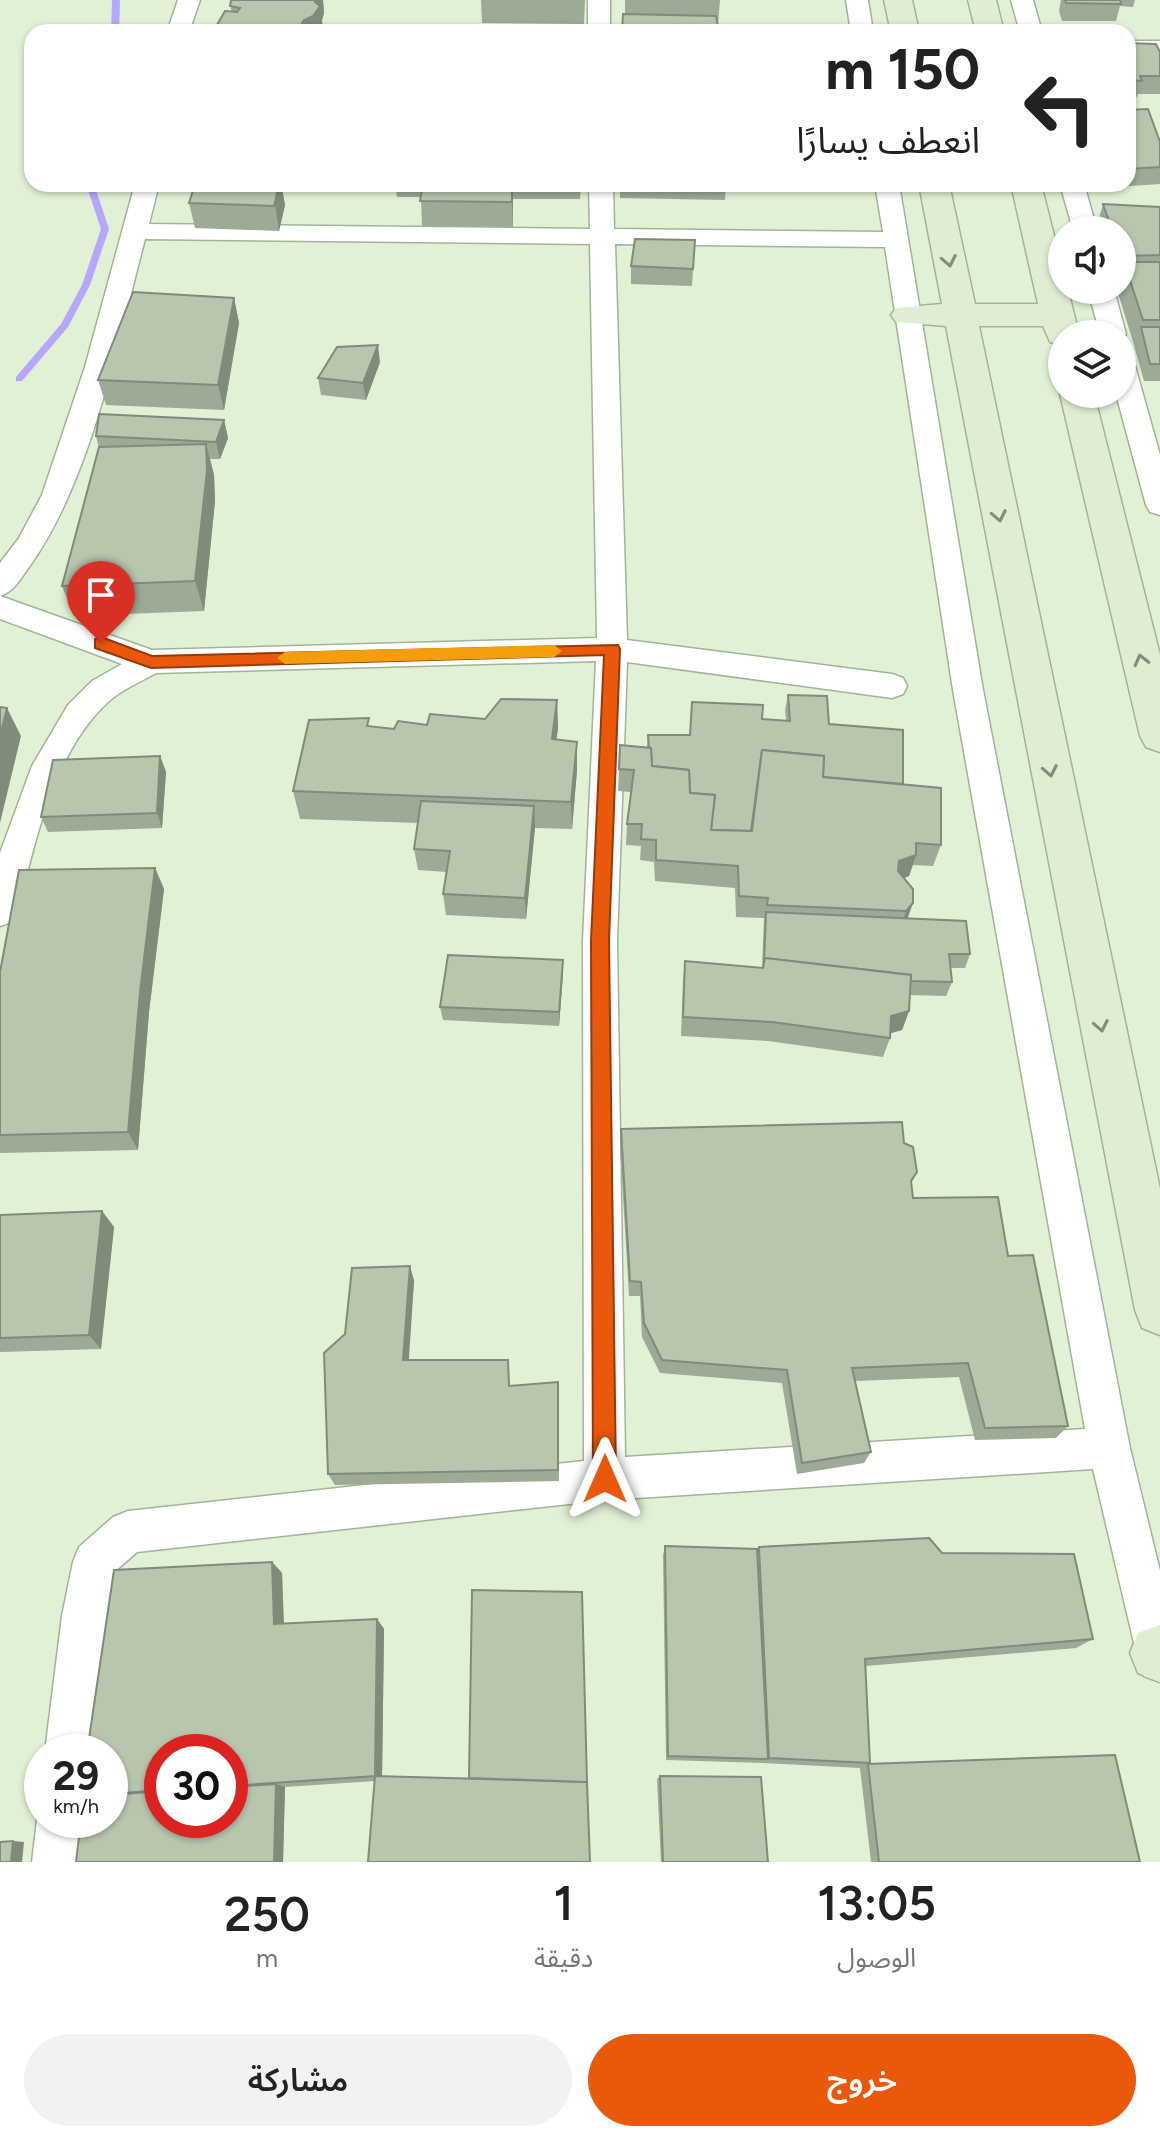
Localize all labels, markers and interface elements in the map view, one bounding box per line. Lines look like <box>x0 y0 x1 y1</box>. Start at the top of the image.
text: 150 m <box>825 36 980 103</box>
icon: left <box>1008 56 1112 160</box>
text: انعطف يسارًا <box>796 119 980 162</box>
map controls <box>1048 216 1136 408</box>
button: sound <box>1048 216 1136 304</box>
one-way arrow <box>939 254 956 267</box>
button: layers <box>1048 320 1136 408</box>
one-way arrow <box>990 509 1007 522</box>
pin <box>67 561 135 643</box>
icon: arrive <box>79 573 123 617</box>
one-way arrow <box>1134 653 1151 667</box>
one-way arrow <box>1041 763 1058 777</box>
one-way arrow <box>1092 1018 1109 1032</box>
position arrow <box>563 1437 647 1521</box>
speed limit sign: 30 <box>144 1734 248 1838</box>
text: 29 <box>53 1752 99 1800</box>
text: km/h <box>53 1794 99 1818</box>
text: 1 <box>554 1874 574 1932</box>
text: 13:05 <box>817 1874 936 1932</box>
text: 250 <box>224 1885 310 1943</box>
text: m <box>256 1942 278 1974</box>
text: دقيقة <box>534 1942 593 1974</box>
text: الوصول <box>837 1942 916 1974</box>
button: مشاركة <box>24 2034 572 2126</box>
button: خروج <box>588 2034 1136 2126</box>

